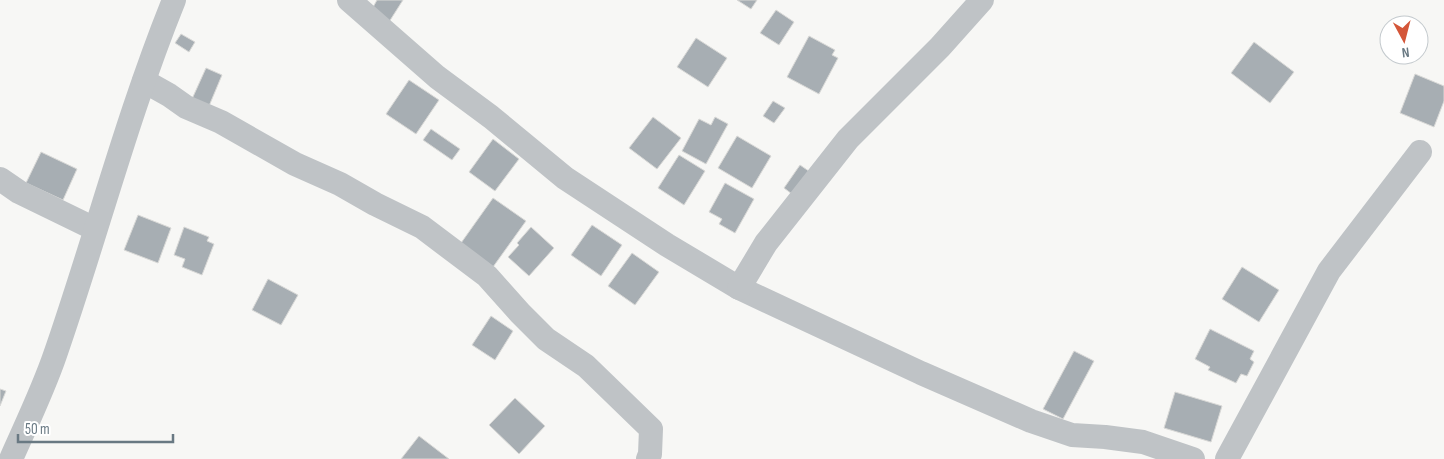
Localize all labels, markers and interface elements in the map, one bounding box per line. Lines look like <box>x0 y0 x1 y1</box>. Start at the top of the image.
north arrow <box>1379 15 1429 65</box>
text: N <box>1401 44 1410 61</box>
scale bar <box>18 412 172 444</box>
text: 50 m <box>25 420 50 439</box>

